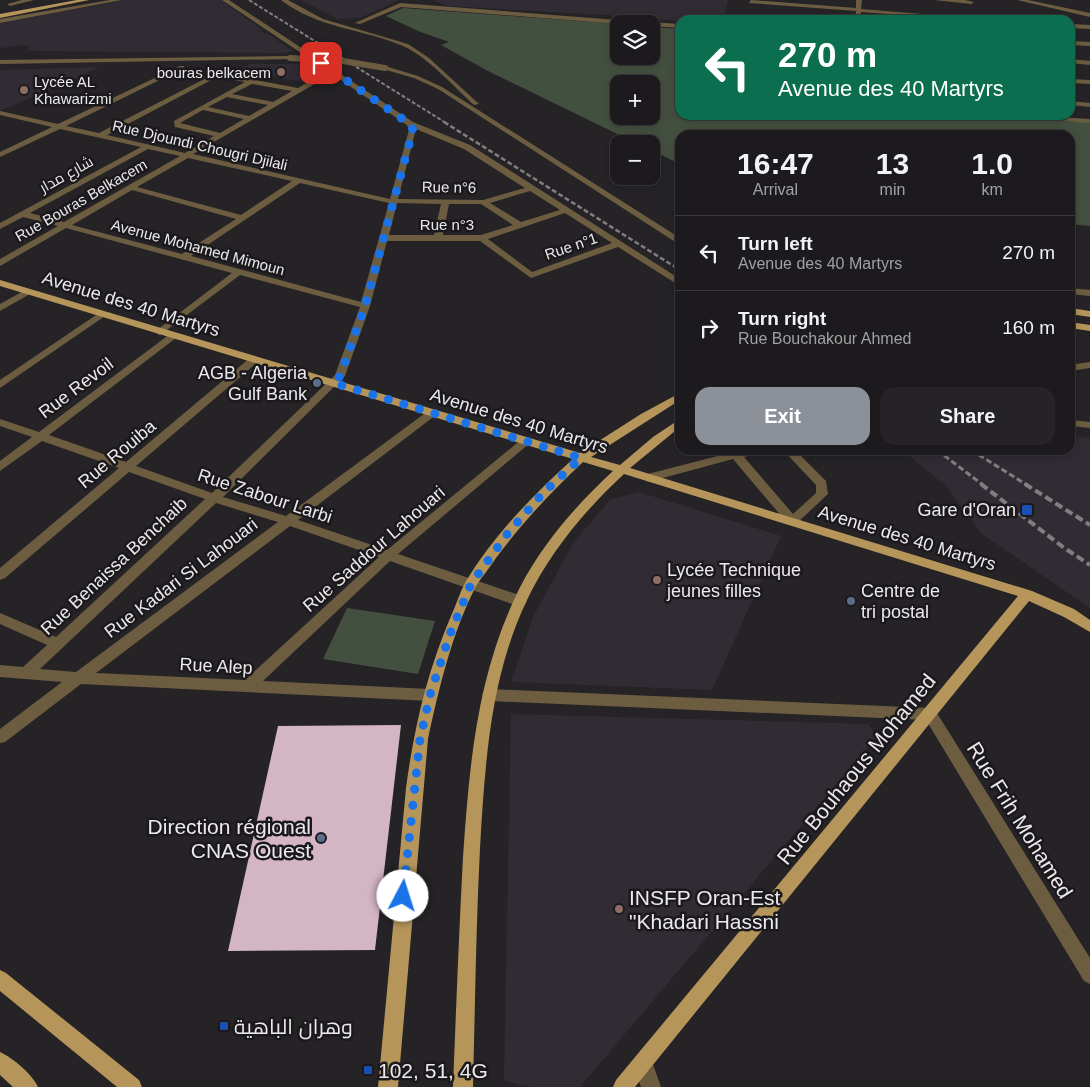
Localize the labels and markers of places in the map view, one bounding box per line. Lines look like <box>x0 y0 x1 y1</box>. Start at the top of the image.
pin <box>300 42 342 84</box>
place label: bouras belkacem <box>157 64 271 81</box>
marker: bouras belkacem <box>275 66 287 78</box>
place label: Lycée AL Khawarizmi <box>34 73 112 107</box>
marker: Lycée AL Khawarizmi <box>18 84 30 96</box>
place label: AGB - Algeria Gulf Bank <box>198 363 308 404</box>
marker: AGB - Algeria Gulf Bank <box>311 377 323 389</box>
place label: Gare d'Oran <box>918 500 1016 520</box>
marker: Gare d'Oran <box>1020 503 1034 517</box>
place label: Lycée Technique jeunes filles <box>666 560 801 601</box>
marker: Lycée Technique jeunes filles <box>651 574 663 586</box>
place label: Centre de tri postal <box>861 581 940 622</box>
marker: Centre de tri postal <box>845 595 857 607</box>
place label: Direction régional CNAS Ouest <box>148 815 311 862</box>
marker: Direction régional CNAS Ouest <box>315 832 327 844</box>
place label: INSFP Oran-Est "Khadari Hassni <box>629 886 780 933</box>
marker: INSFP Oran-Est "Khadari Hassni <box>613 903 625 915</box>
place label: وهران الباهية <box>234 1015 353 1040</box>
marker: وهران الباهية <box>218 1020 230 1032</box>
place label: 102, 51, 4G <box>378 1059 488 1082</box>
marker: 102, 51, 4G <box>362 1064 374 1076</box>

